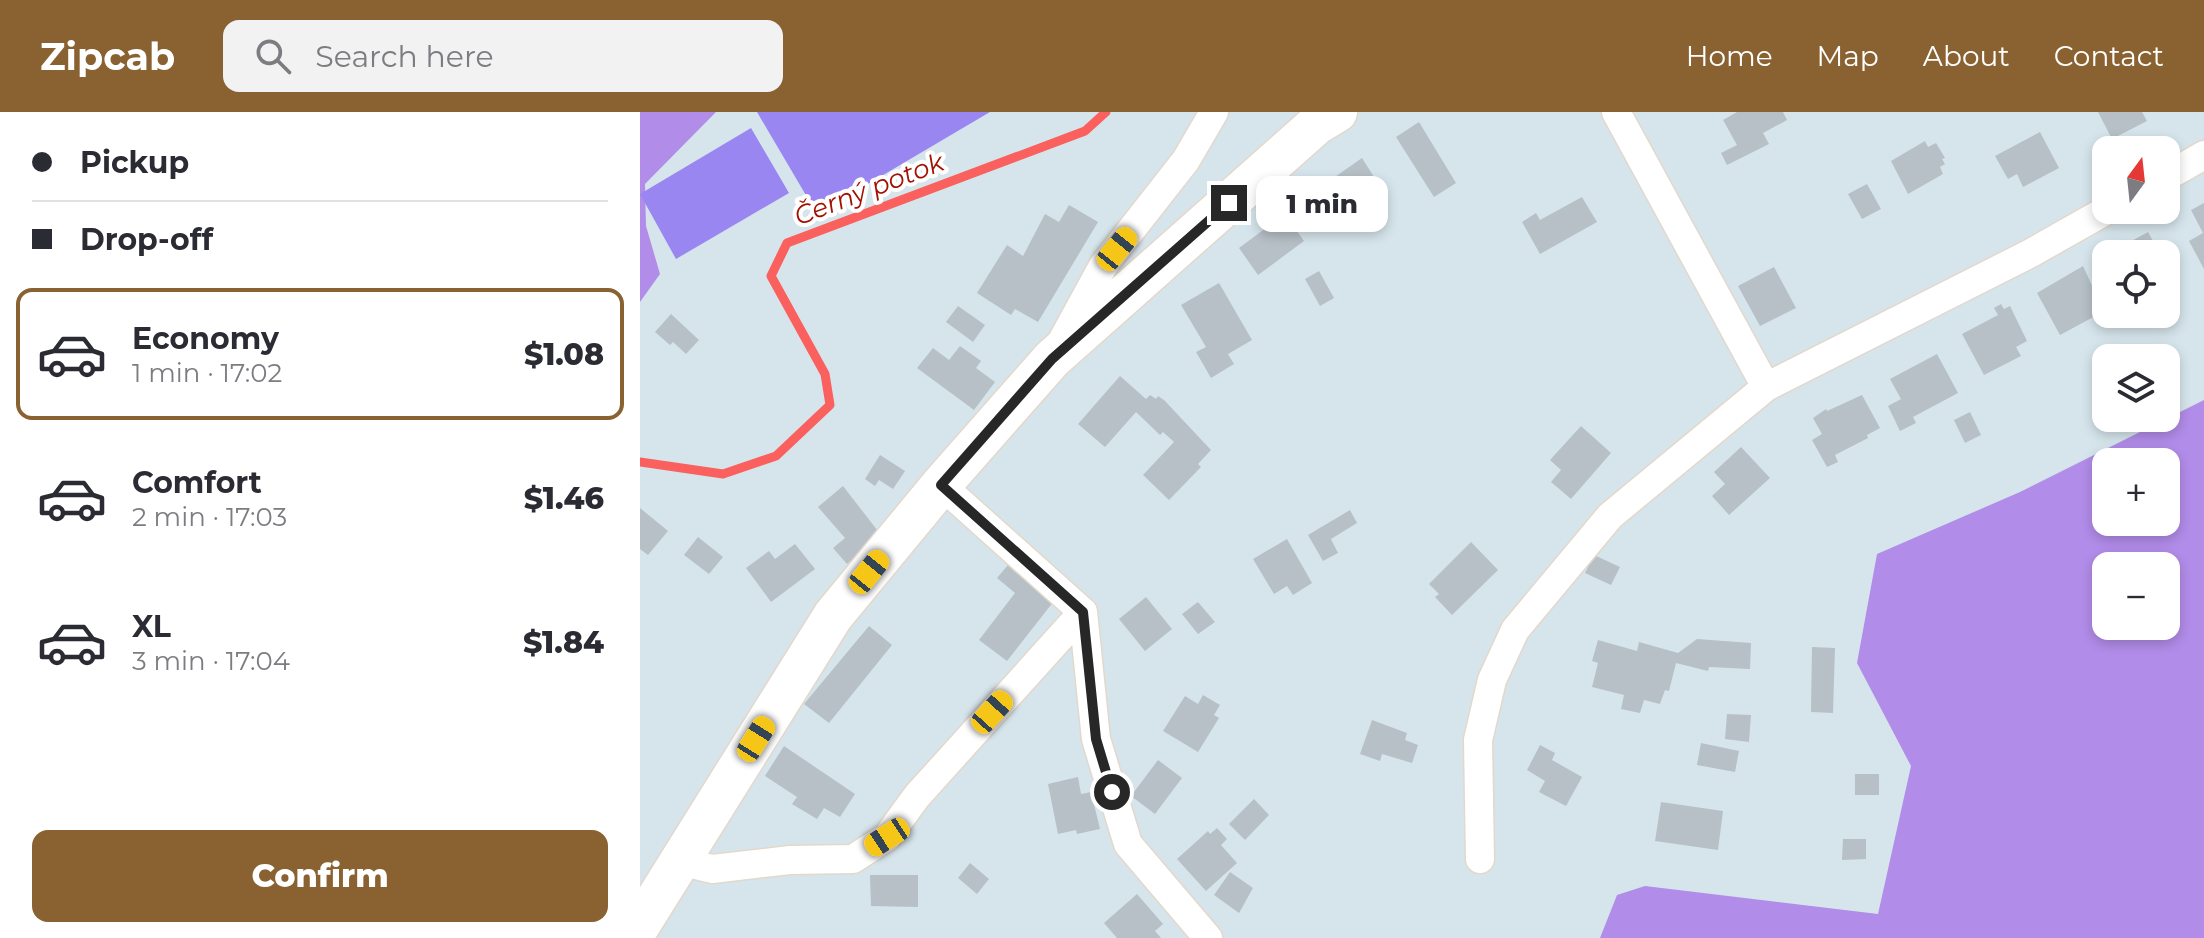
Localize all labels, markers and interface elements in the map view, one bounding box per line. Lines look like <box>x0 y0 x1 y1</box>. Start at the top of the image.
search box <box>223 20 783 92</box>
text: Zipcab <box>40 33 175 80</box>
icon: search <box>251 34 295 78</box>
text: Search here <box>315 38 494 75</box>
text: Home <box>1686 39 1773 73</box>
text: Map <box>1817 39 1879 73</box>
text: About <box>1923 39 2010 73</box>
text: Contact <box>2054 39 2164 73</box>
north arrow <box>2092 136 2180 224</box>
map controls <box>2092 136 2180 640</box>
text: Pickup <box>80 144 189 181</box>
water label: Černý potok <box>790 145 950 232</box>
callout: 1 min <box>1257 175 1389 231</box>
route end <box>1211 185 1247 221</box>
text: 1 min <box>1286 188 1358 220</box>
text: Drop-off <box>80 221 213 258</box>
car <box>1093 223 1141 275</box>
button: locate <box>2092 240 2180 328</box>
icon: car <box>36 318 108 390</box>
text: Economy <box>132 320 279 357</box>
text: $1.08 <box>524 336 604 373</box>
button: layers <box>2092 344 2180 432</box>
text: 1 min · 17:02 <box>132 357 282 389</box>
button: + <box>2092 448 2180 536</box>
icon: car <box>36 462 108 534</box>
text: Comfort <box>132 464 262 501</box>
text: $1.46 <box>524 480 604 517</box>
text: 2 min · 17:03 <box>132 501 287 533</box>
car <box>845 546 893 598</box>
button: − <box>2092 552 2180 640</box>
icon: car <box>36 606 108 678</box>
text: XL <box>132 608 171 645</box>
text: $1.84 <box>523 624 604 661</box>
text: 3 min · 17:04 <box>132 645 290 677</box>
car <box>967 686 1017 738</box>
car <box>733 712 779 766</box>
route start <box>1094 774 1130 810</box>
car <box>860 814 914 860</box>
button: Confirm <box>32 830 608 922</box>

